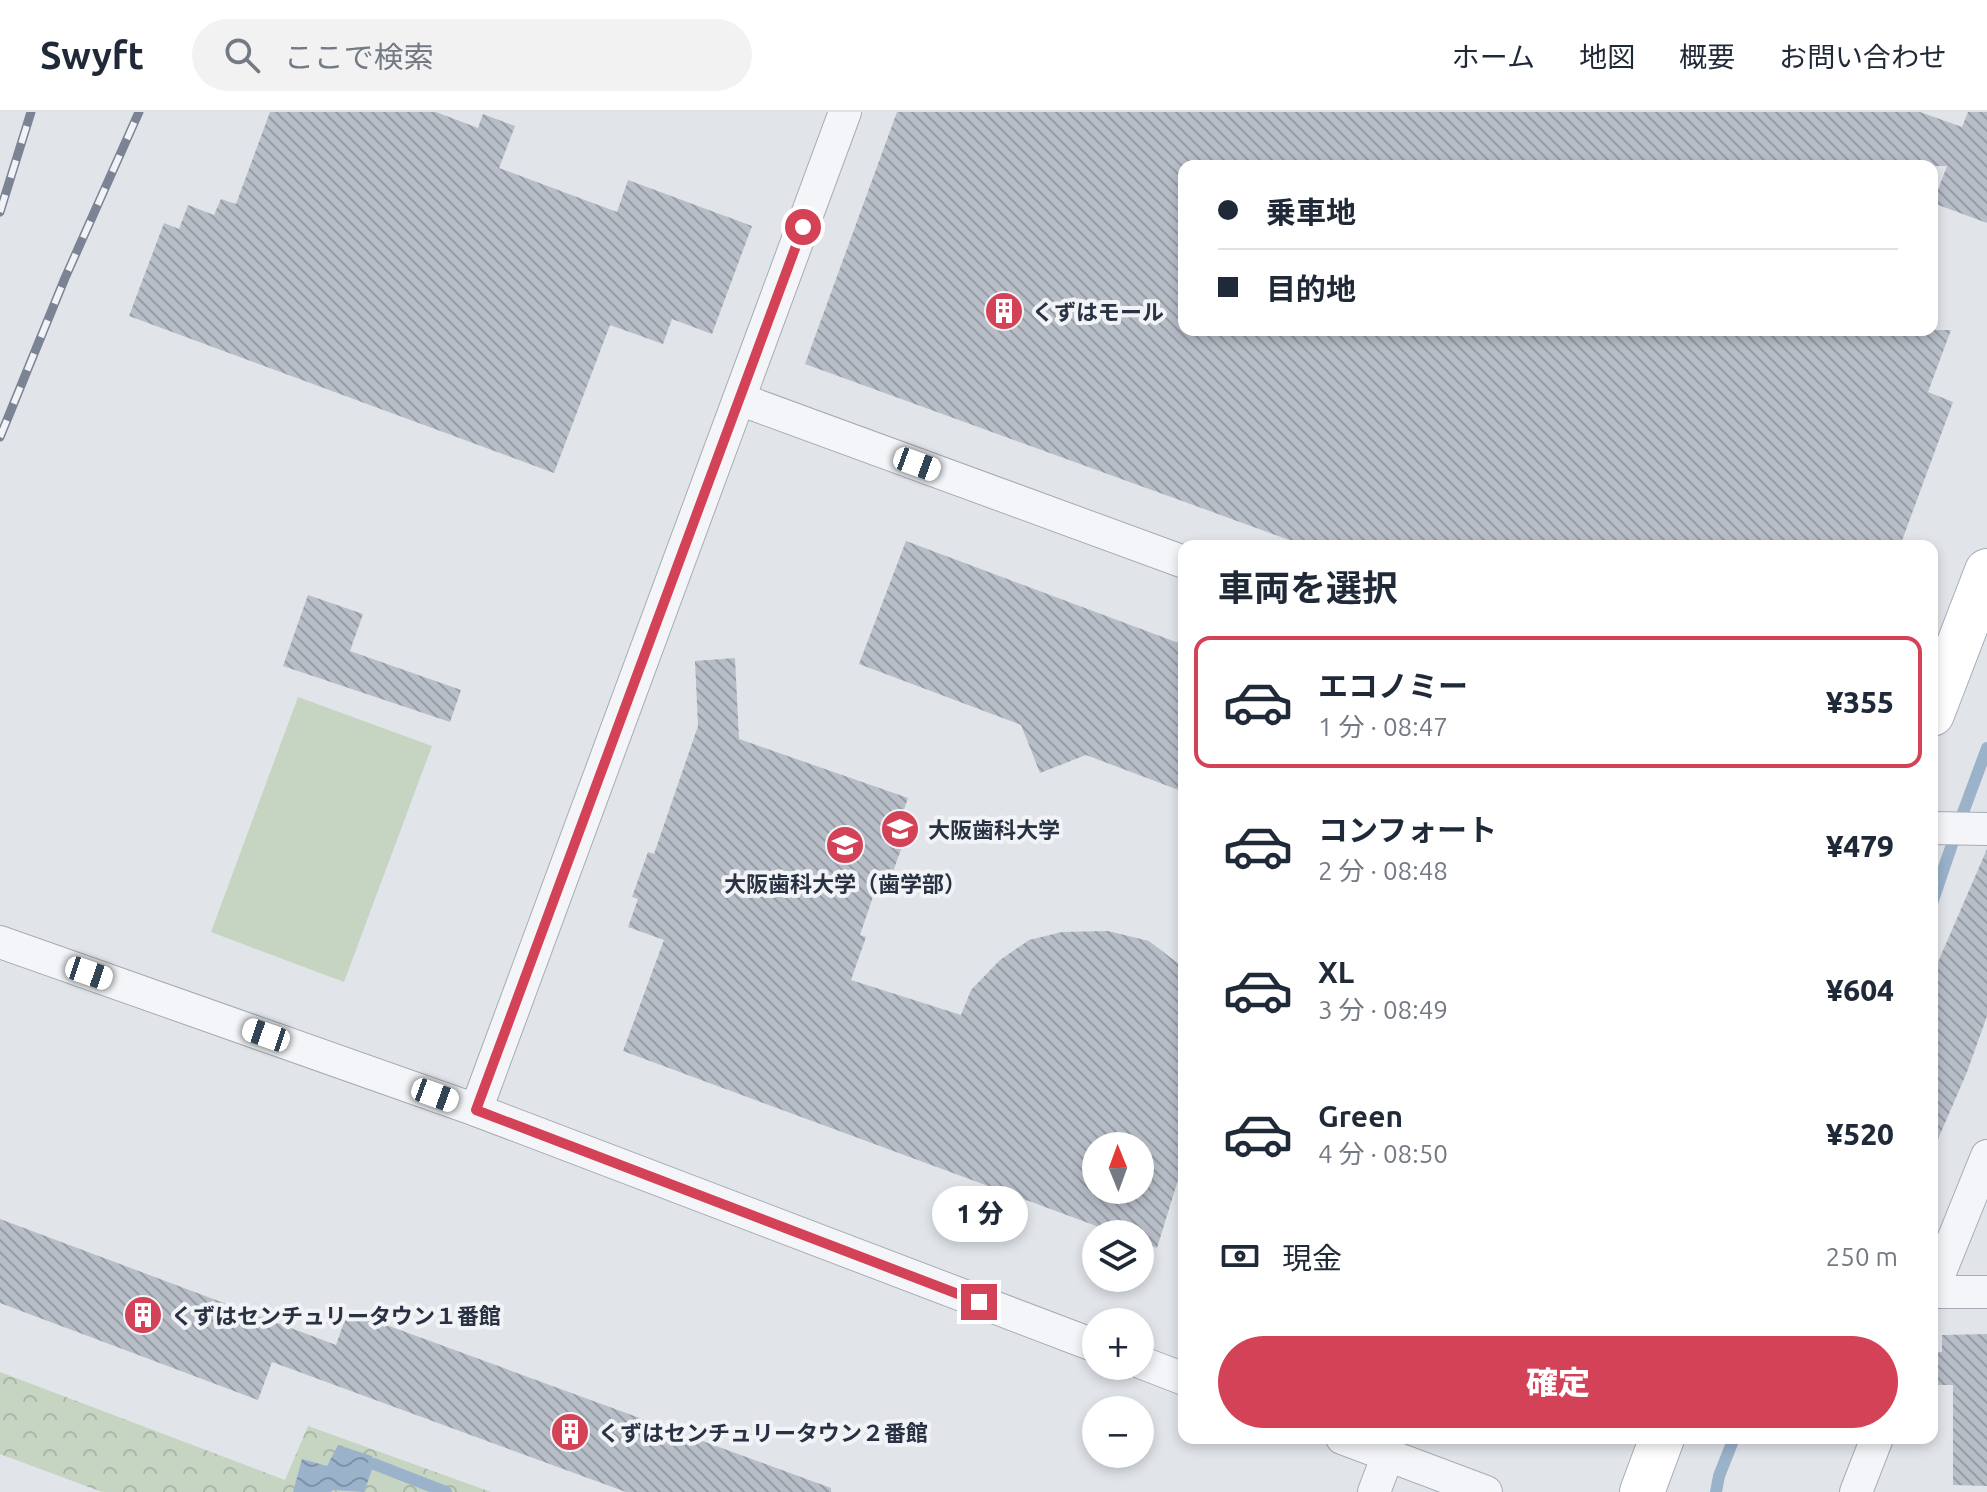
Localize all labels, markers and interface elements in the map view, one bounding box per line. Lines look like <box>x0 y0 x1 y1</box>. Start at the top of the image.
search box <box>192 19 752 91</box>
icon: search <box>220 33 264 77</box>
text: Swyft <box>40 34 144 76</box>
text: ここで検索 <box>284 40 434 74</box>
text: ホーム <box>1452 41 1535 72</box>
text: 地図 <box>1579 41 1635 72</box>
text: 概要 <box>1679 41 1735 72</box>
text: お問い合わせ <box>1779 41 1947 72</box>
text: 乗車地 <box>1266 195 1356 229</box>
route start <box>785 209 821 245</box>
text: 目的地 <box>1266 272 1356 306</box>
building icon: くずはモール <box>983 290 1025 332</box>
place label: くずはモール <box>1032 299 1164 324</box>
car <box>890 445 944 483</box>
text: 車両を選択 <box>1218 567 1398 608</box>
icon: car <box>1222 666 1294 738</box>
text: エコノミー <box>1318 669 1468 703</box>
text: ¥355 <box>1826 685 1894 719</box>
text: 1 分 · 08:47 <box>1318 712 1448 741</box>
school or university icon: 大阪歯科大学 <box>879 808 921 850</box>
icon: car <box>1222 810 1294 882</box>
text: コンフォート <box>1318 813 1497 847</box>
place label: 大阪歯科大学 <box>928 817 1060 842</box>
school or university icon: 大阪歯科大学（歯学部） <box>824 824 866 866</box>
text: ¥479 <box>1826 829 1894 863</box>
text: 2 分 · 08:48 <box>1318 856 1448 885</box>
place label: 大阪歯科大学（歯学部） <box>724 871 966 896</box>
car <box>62 954 116 992</box>
icon: car <box>1222 954 1294 1026</box>
text: XL <box>1318 955 1354 989</box>
text: ¥604 <box>1826 973 1894 1007</box>
text: 3 分 · 08:49 <box>1318 995 1448 1024</box>
car <box>239 1016 293 1054</box>
car <box>408 1076 462 1114</box>
icon: car <box>1222 1098 1294 1170</box>
text: Green <box>1318 1099 1403 1133</box>
text: ¥520 <box>1826 1117 1894 1151</box>
north arrow <box>1082 1132 1154 1204</box>
map controls <box>1082 1132 1154 1468</box>
text: 4 分 · 08:50 <box>1318 1139 1448 1168</box>
callout: 1 分 <box>931 1186 1027 1242</box>
text: 1 分 <box>957 1199 1003 1228</box>
button: layers <box>1082 1220 1154 1292</box>
icon: cash <box>1218 1234 1262 1278</box>
text: 現金 <box>1282 1241 1342 1275</box>
text: 250 m <box>1826 1242 1898 1271</box>
route end <box>961 1284 997 1320</box>
building icon: くずはセンチュリータウン１番館 <box>122 1294 164 1336</box>
place label: くずはセンチュリータウン１番館 <box>171 1303 501 1328</box>
button: + <box>1082 1308 1154 1380</box>
button: 確定 <box>1218 1336 1898 1428</box>
button: − <box>1082 1396 1154 1468</box>
building icon: くずはセンチュリータウン２番館 <box>549 1411 591 1453</box>
place label: くずはセンチュリータウン２番館 <box>598 1420 928 1445</box>

